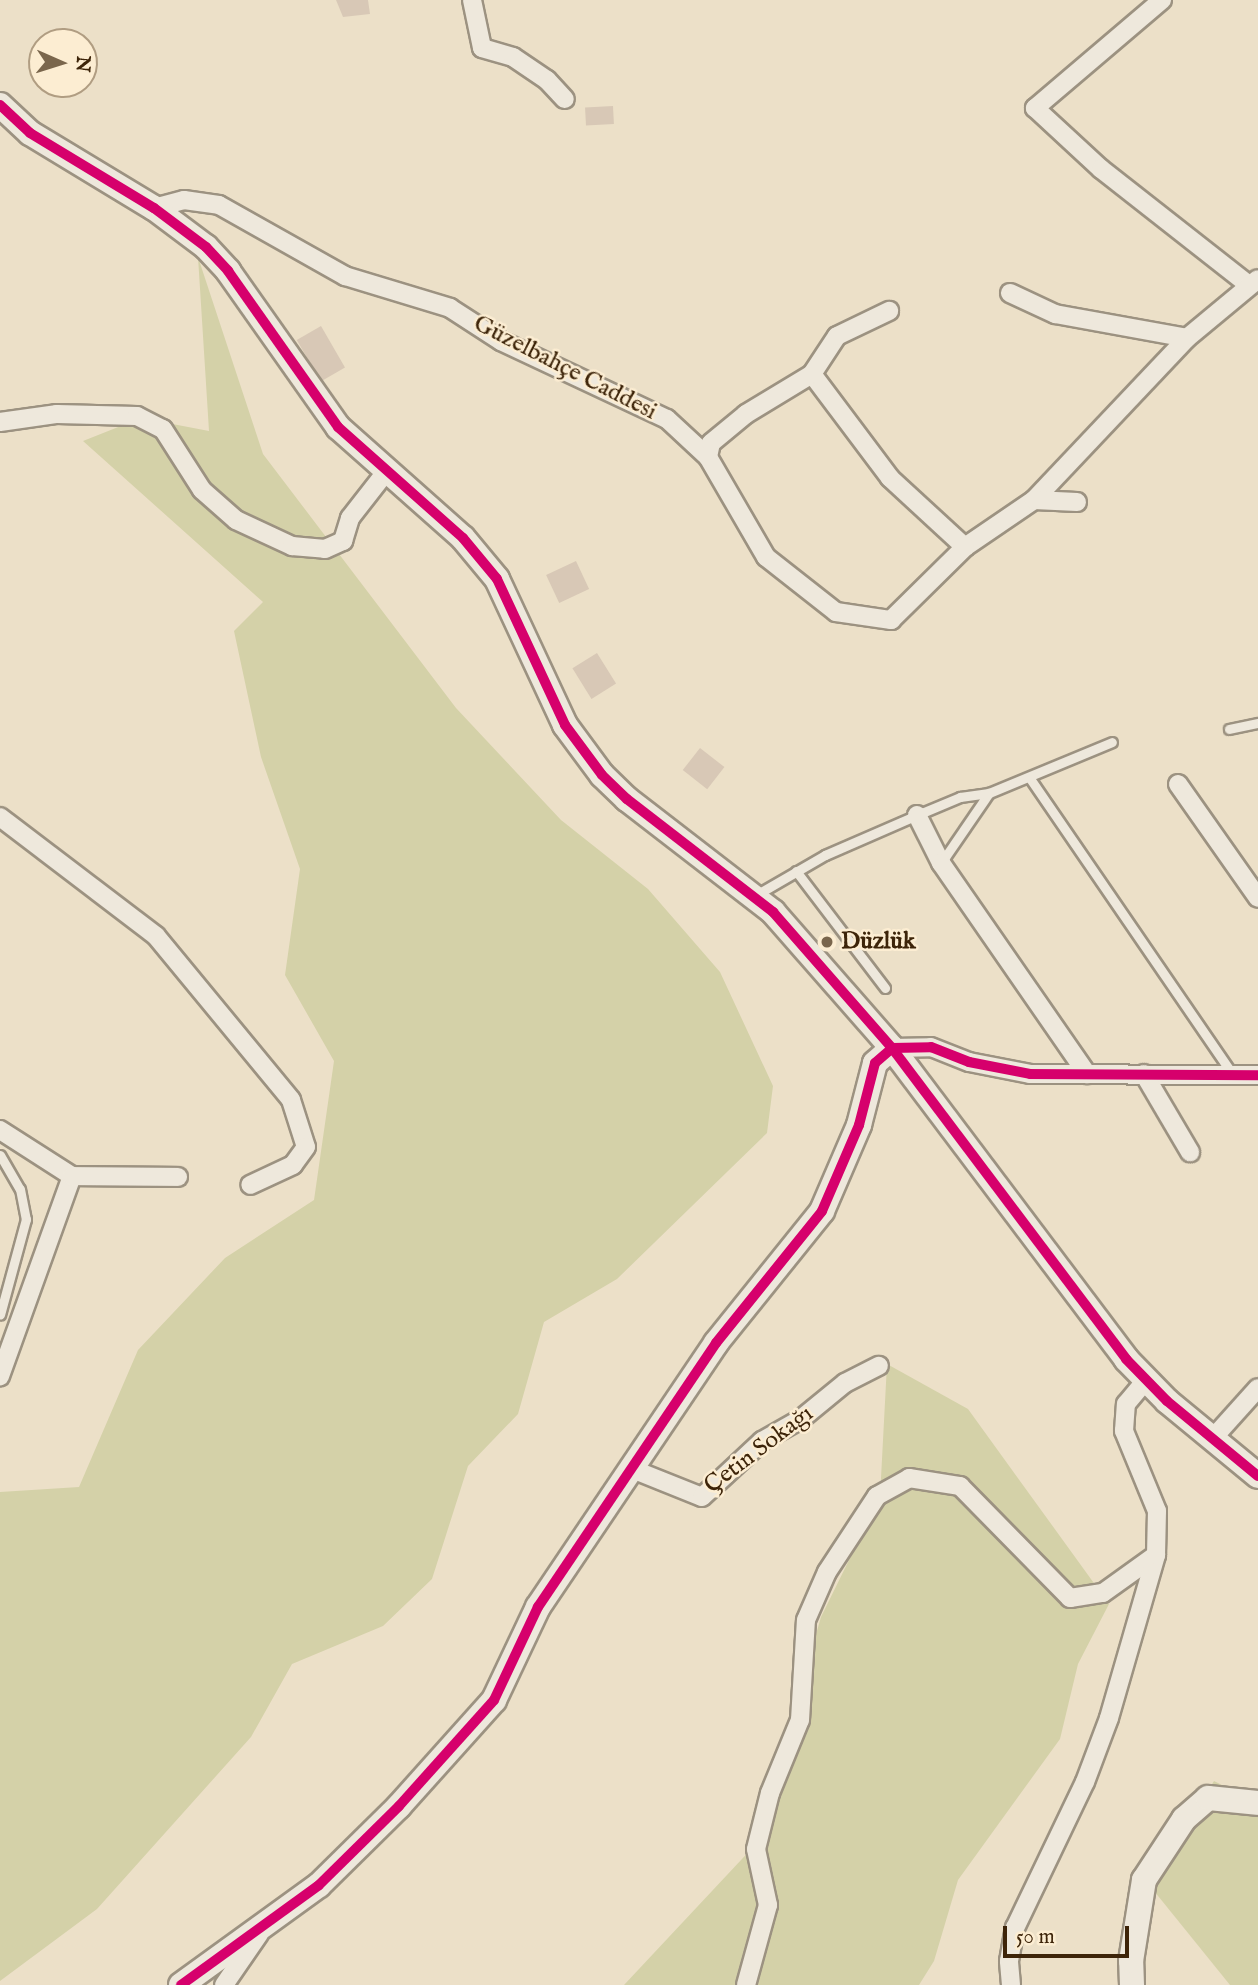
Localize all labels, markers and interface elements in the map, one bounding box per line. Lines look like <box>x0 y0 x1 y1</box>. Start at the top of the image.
north arrow <box>28 28 98 98</box>
text: N <box>70 55 94 73</box>
street label: Güzelbahçe Caddesi <box>469 309 661 427</box>
place label: Düzlük <box>841 928 916 956</box>
marker: Düzlük <box>819 934 835 950</box>
street label: Çetin Sokağı <box>699 1400 819 1500</box>
scale bar <box>1006 1912 1132 1956</box>
text: 50 m <box>1016 1924 1055 1951</box>

